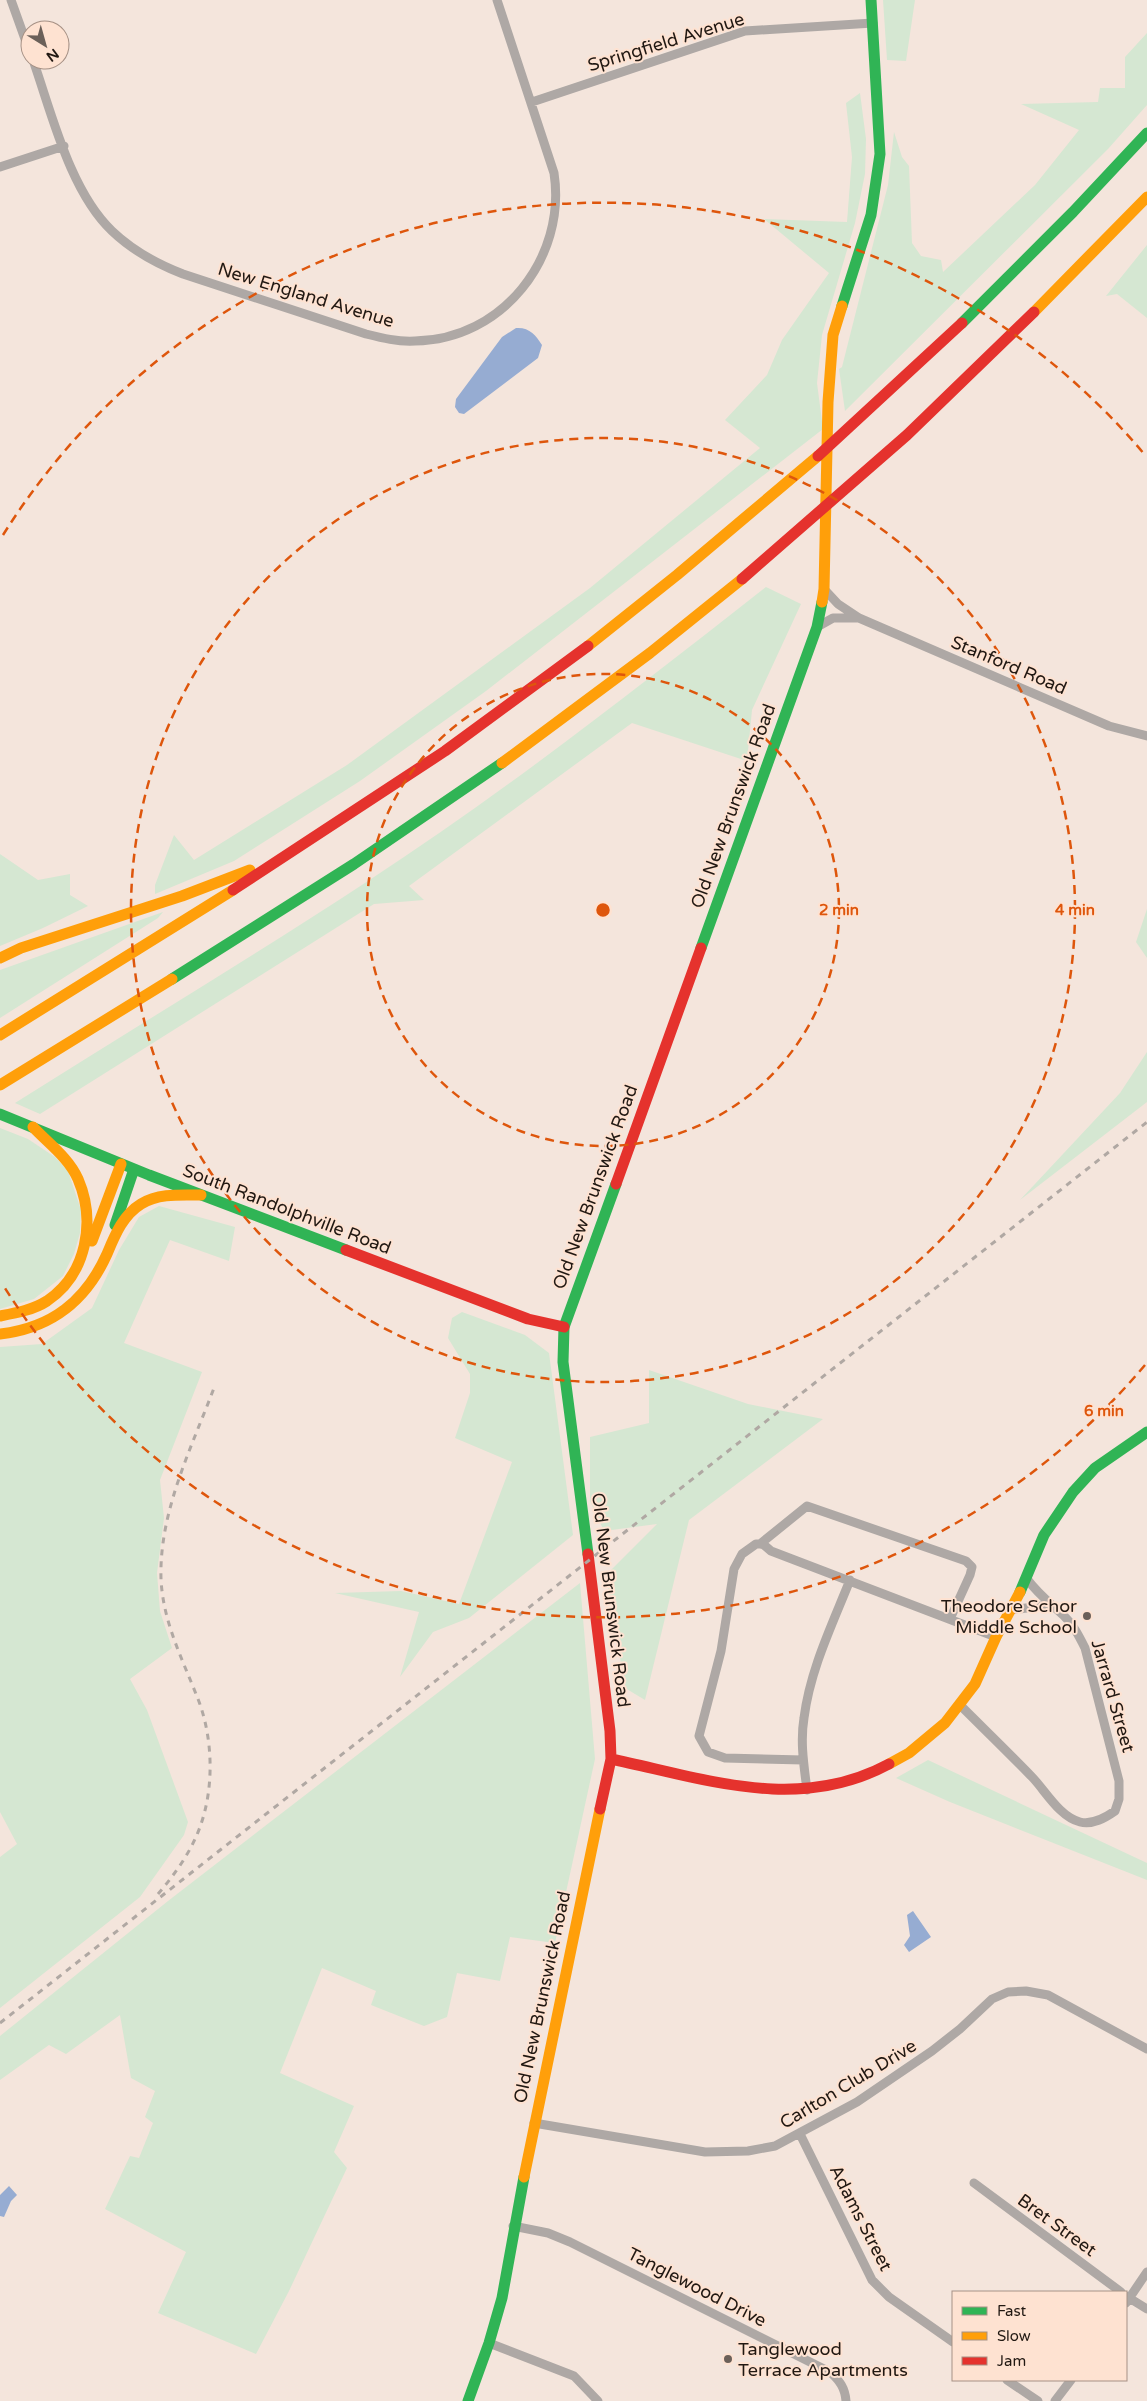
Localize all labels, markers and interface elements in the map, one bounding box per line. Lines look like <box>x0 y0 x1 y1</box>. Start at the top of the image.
street label: Springfield Avenue <box>585 8 747 76</box>
north arrow <box>20 20 70 70</box>
text: N <box>43 45 62 65</box>
street label: New England Avenue <box>215 258 397 332</box>
street label: Stanford Road <box>948 631 1070 699</box>
street label: Old New Brunswick Road <box>686 701 780 911</box>
centre of rings <box>594 901 612 919</box>
text: 2 min <box>819 901 859 919</box>
text: 4 min <box>1055 901 1095 919</box>
street label: Old New Brunswick Road <box>548 1082 642 1292</box>
street label: South Randolphville Road <box>180 1159 394 1259</box>
text: 6 min <box>1084 1402 1124 1420</box>
street label: Old New Brunswick Road <box>587 1491 635 1709</box>
place label: Theodore Schor Middle School <box>941 1595 1077 1638</box>
marker: Theodore Schor Middle School <box>1081 1610 1093 1622</box>
street label: Jarrard Street <box>1086 1637 1140 1755</box>
street label: Old New Brunswick Road <box>509 1889 575 2105</box>
street label: Carlton Club Drive <box>776 2034 920 2134</box>
street label: Adams Street <box>825 2161 897 2275</box>
street label: Bret Street <box>1013 2189 1101 2261</box>
street label: Tanglewood Drive <box>624 2242 770 2332</box>
legend <box>952 2291 1127 2381</box>
text: Fast <box>997 2302 1027 2320</box>
text: Slow <box>997 2327 1031 2345</box>
place label: Tanglewood Terrace Apartments <box>738 2338 908 2381</box>
text: Jam <box>997 2352 1026 2370</box>
marker: Tanglewood Terrace Apartments <box>722 2353 734 2365</box>

